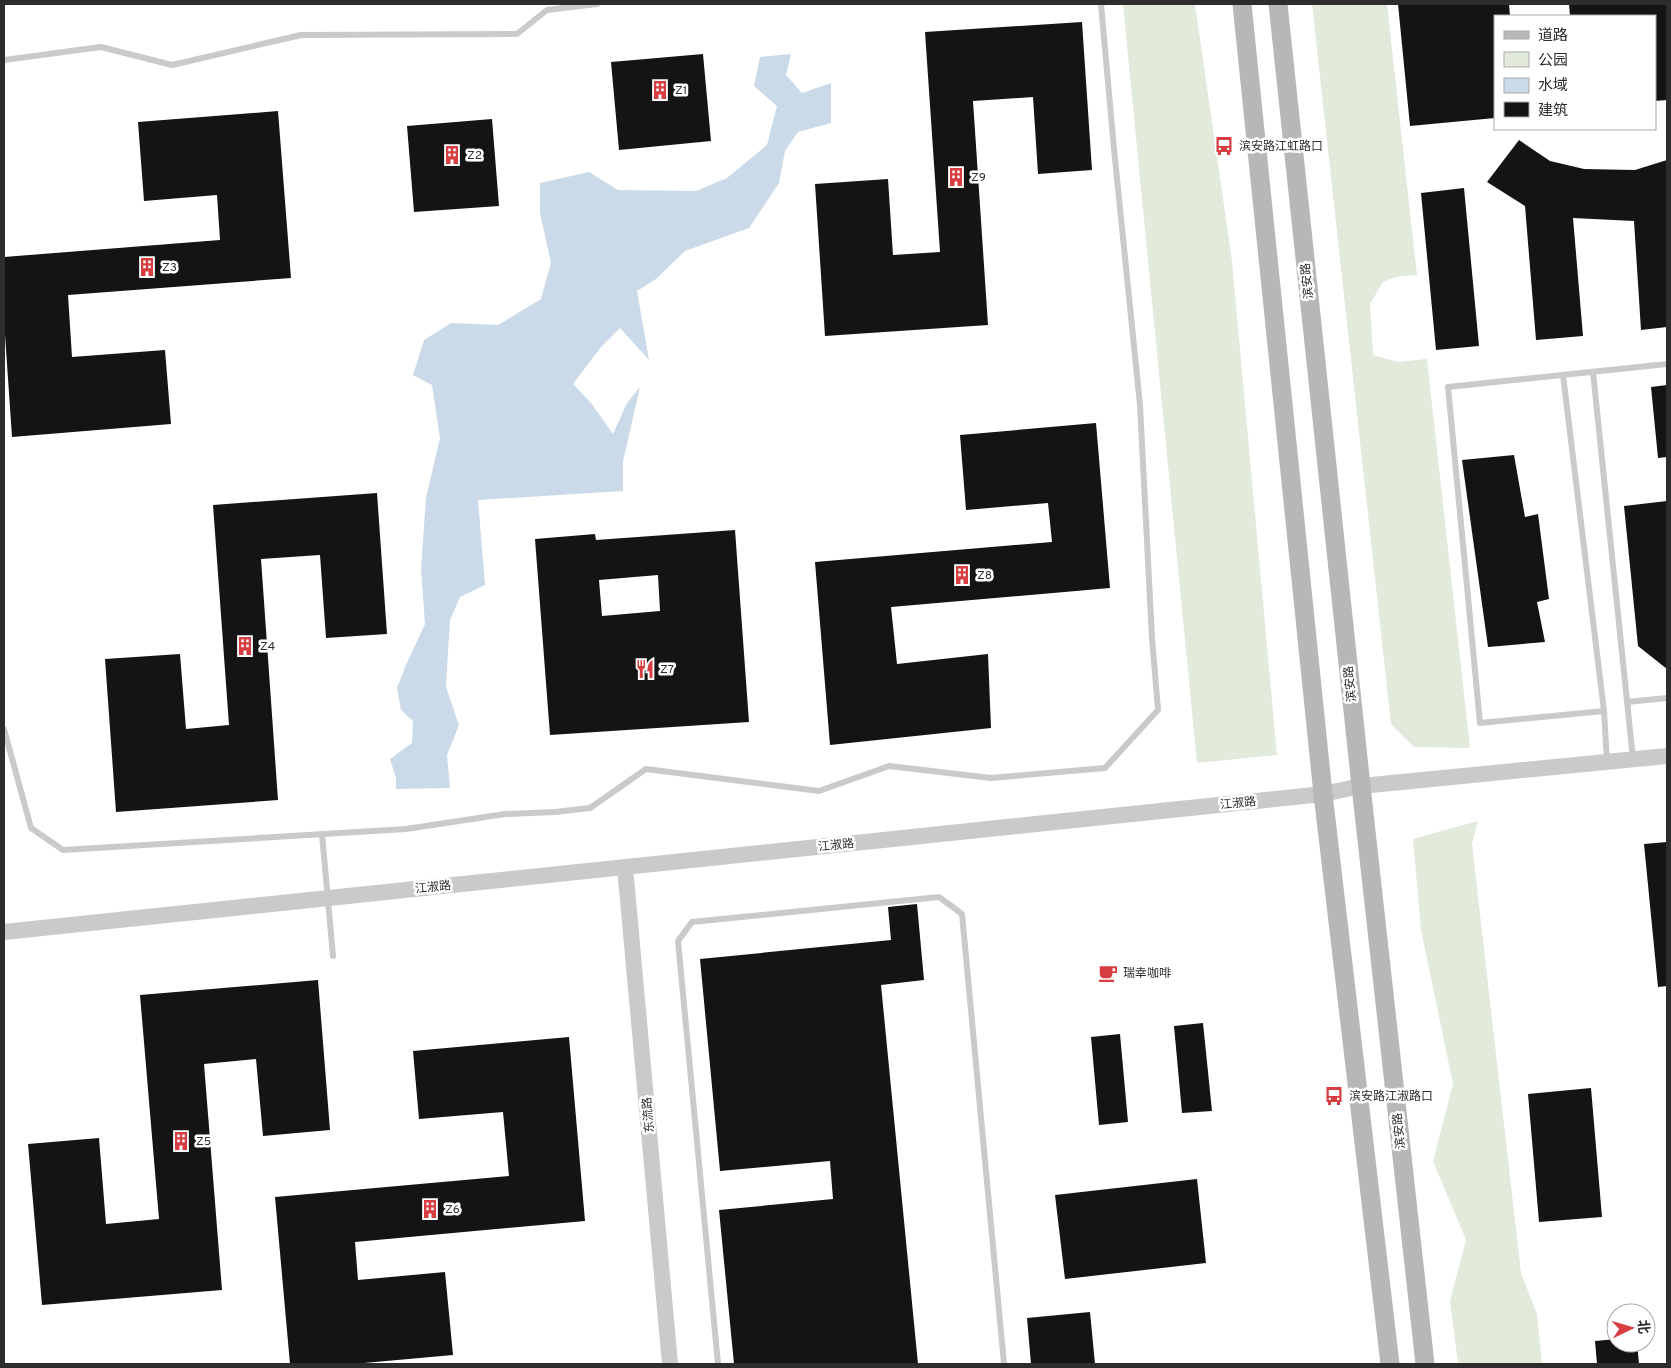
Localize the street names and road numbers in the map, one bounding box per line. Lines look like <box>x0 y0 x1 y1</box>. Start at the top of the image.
street label: 滨安路 <box>1298 262 1318 300</box>
street label: 滨安路 <box>1341 665 1361 703</box>
street label: 江淑路 <box>1219 794 1257 814</box>
street label: 江淑路 <box>817 836 855 856</box>
street label: 江淑路 <box>414 878 452 898</box>
street label: 东流路 <box>639 1096 659 1134</box>
street label: 滨安路 <box>1390 1112 1410 1150</box>

